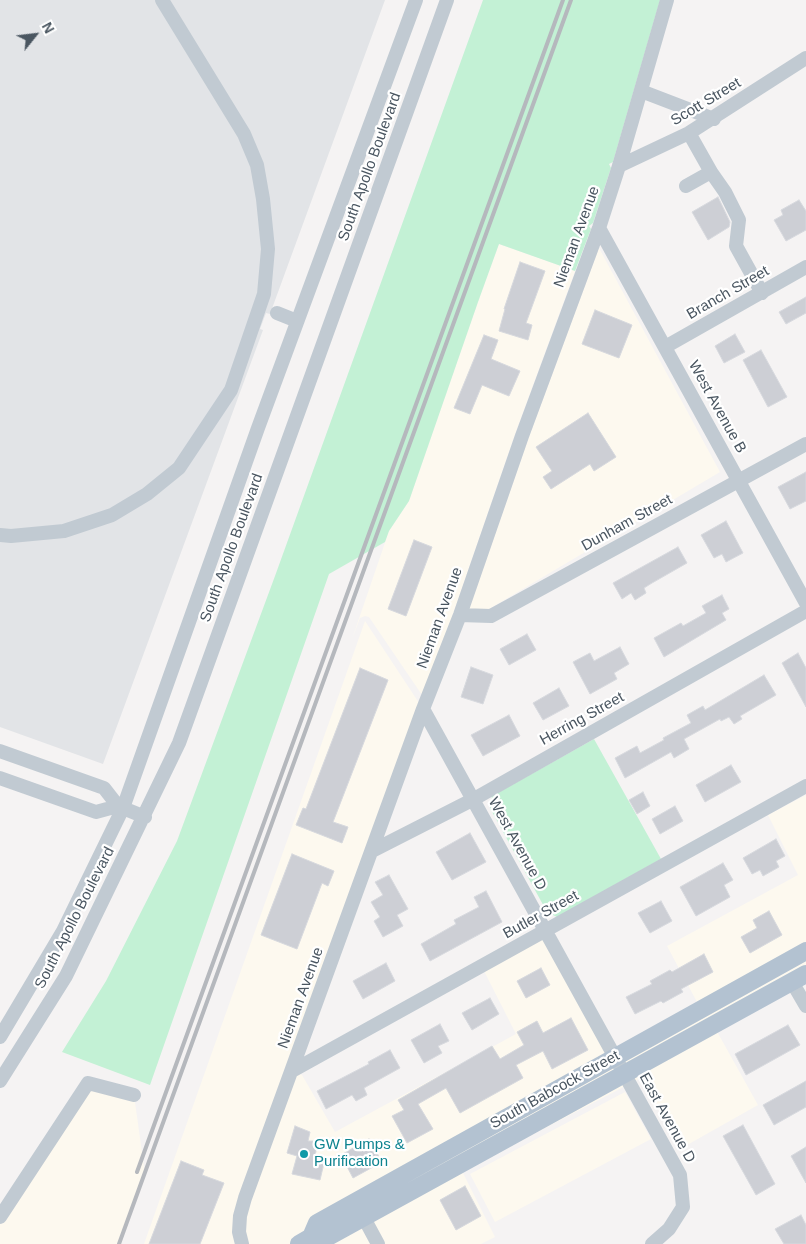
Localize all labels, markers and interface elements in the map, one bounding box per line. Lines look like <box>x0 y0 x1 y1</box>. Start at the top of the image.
north arrow <box>10 10 60 60</box>
text: N <box>39 19 58 36</box>
street label: Scott Street <box>668 74 744 130</box>
street label: South Apollo Boulevard <box>335 90 405 244</box>
street label: Nieman Avenue <box>550 184 604 290</box>
street label: Branch Street <box>684 262 772 324</box>
street label: West Avenue B <box>684 358 750 456</box>
street label: South Apollo Boulevard <box>197 471 267 625</box>
street label: Dunham Street <box>579 491 675 555</box>
street label: Nieman Avenue <box>413 565 467 671</box>
street label: Herring Street <box>537 688 627 750</box>
street label: West Avenue D <box>484 794 550 894</box>
street label: South Apollo Boulevard <box>31 844 119 992</box>
street label: Butler Street <box>500 887 582 943</box>
street label: Nieman Avenue <box>274 945 328 1051</box>
street label: South Babcock Street <box>487 1047 623 1133</box>
street label: East Avenue D <box>635 1070 699 1166</box>
place label: GW Pumps & Purification <box>314 1136 405 1171</box>
marker: GW Pumps & Purification <box>298 1148 310 1160</box>

